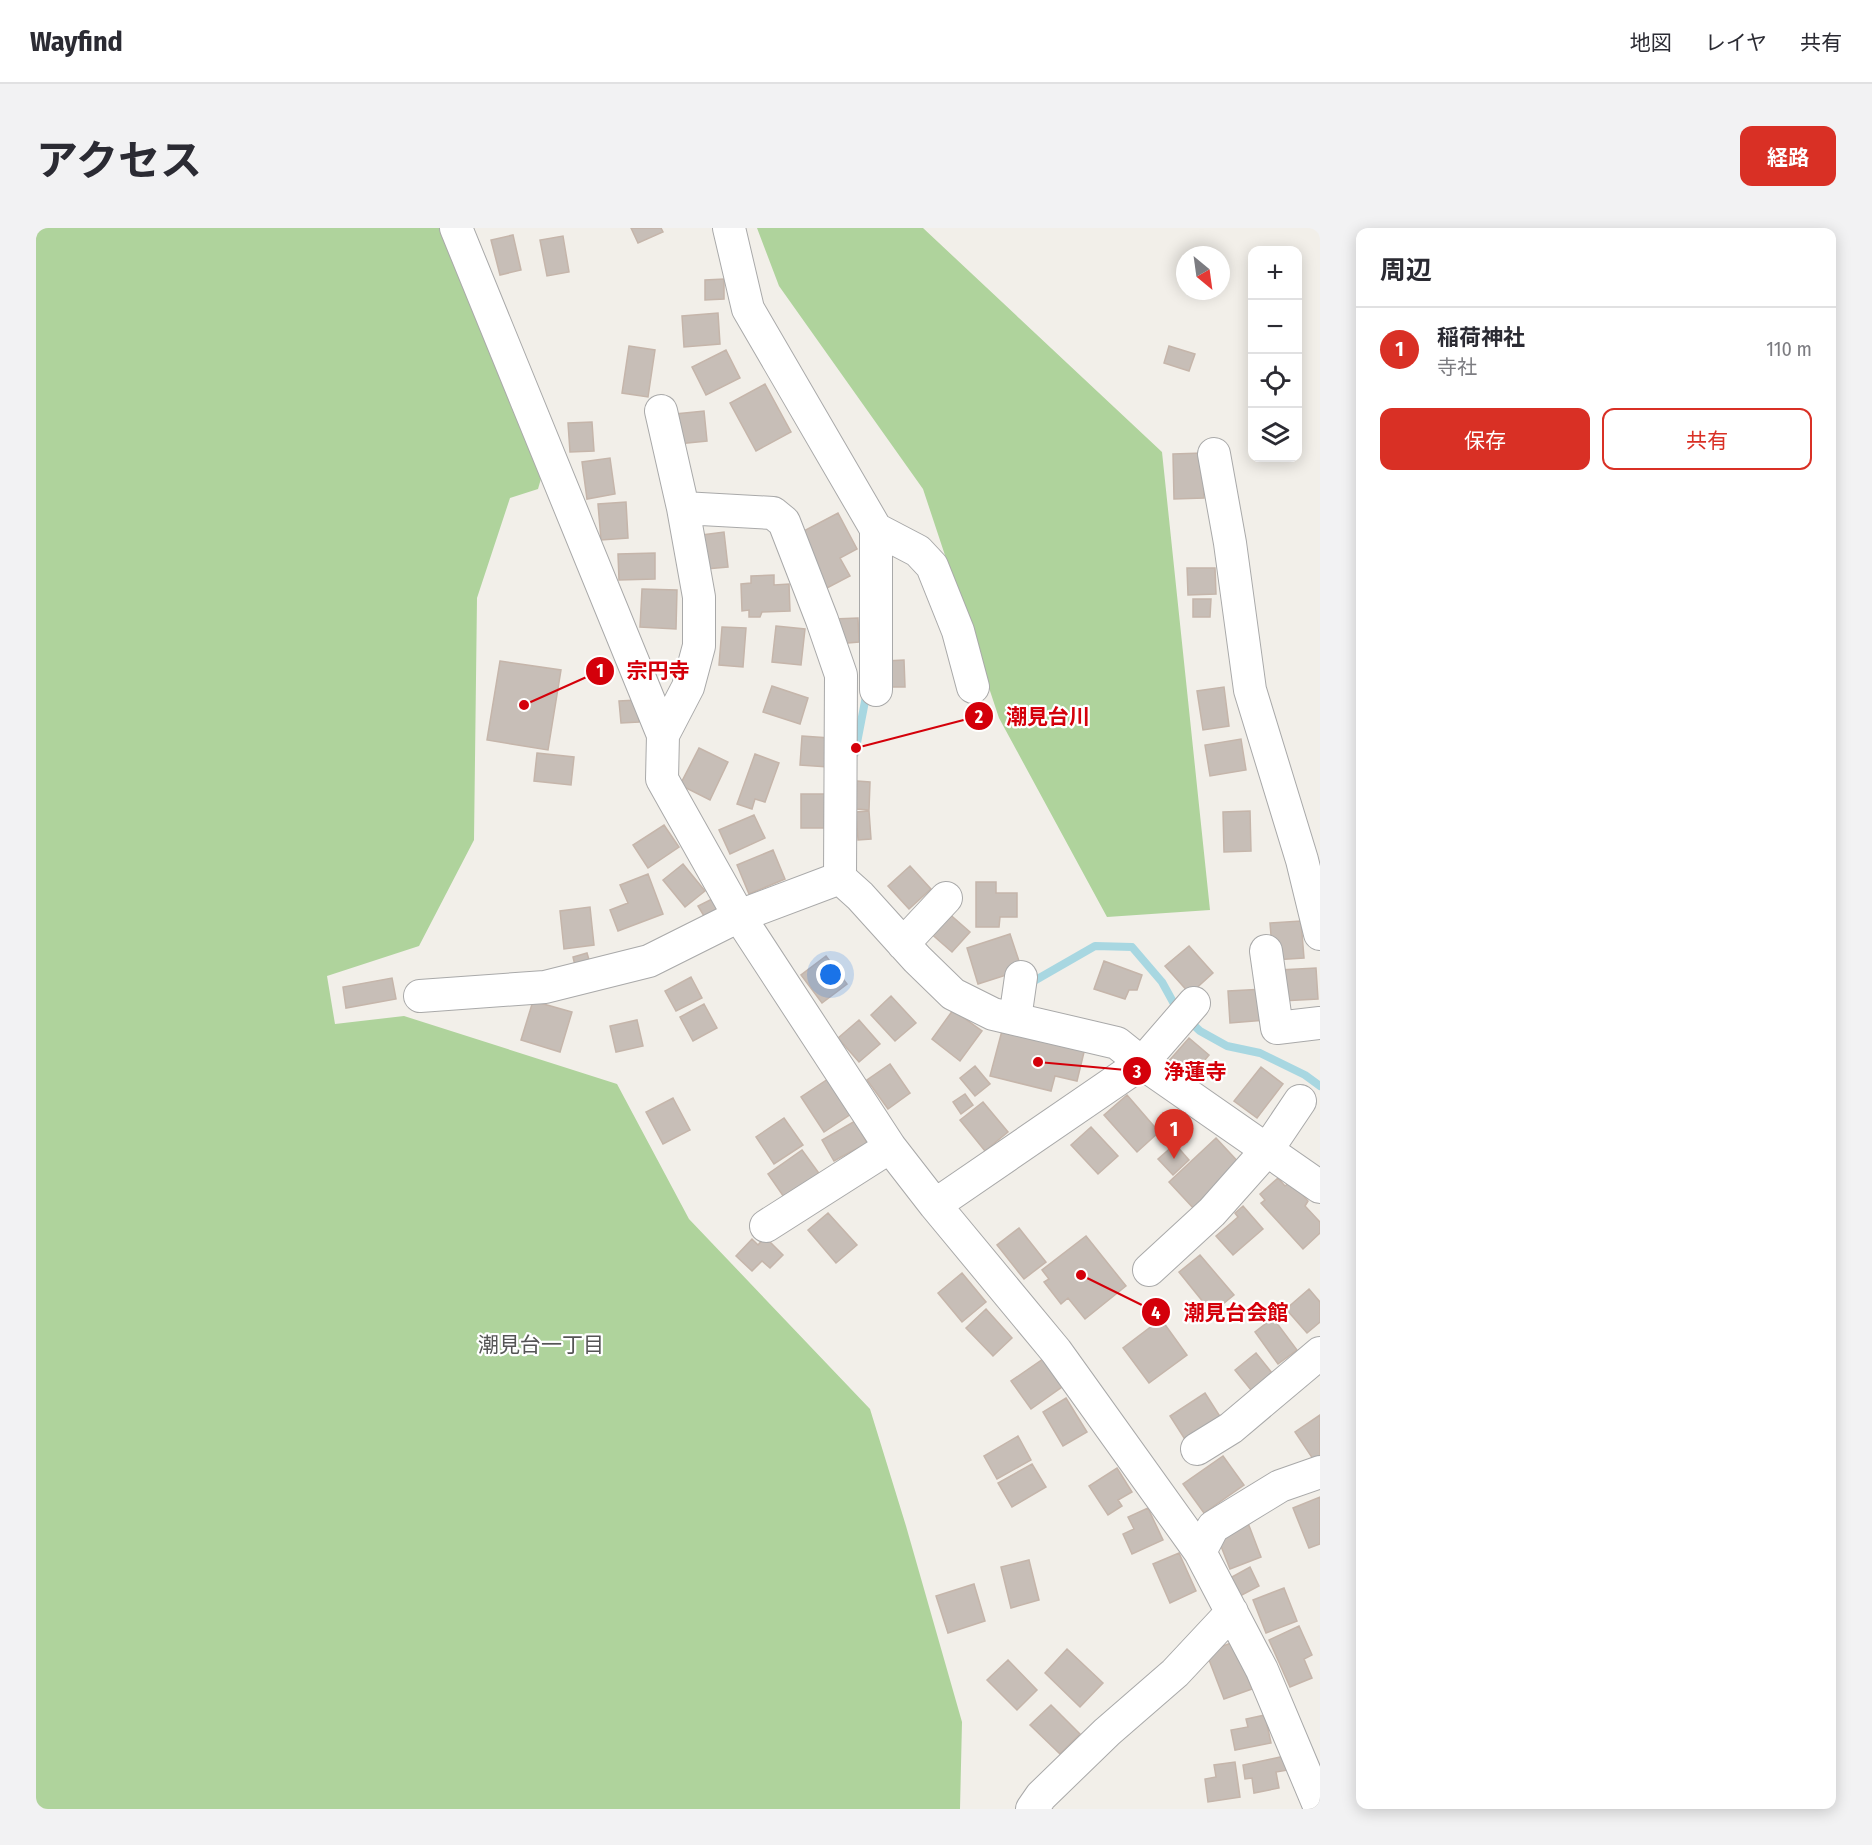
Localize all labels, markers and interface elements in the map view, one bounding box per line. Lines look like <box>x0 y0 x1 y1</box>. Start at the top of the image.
text: Wayfind <box>30 25 123 58</box>
text: 地図 <box>1630 30 1672 56</box>
text: レイヤ <box>1705 30 1767 56</box>
text: 共有 <box>1800 30 1842 56</box>
button: 経路 <box>1740 126 1836 186</box>
text: アクセス <box>36 136 202 186</box>
north arrow <box>1176 246 1230 300</box>
map controls <box>1248 246 1302 462</box>
button: + <box>1248 246 1302 300</box>
text: 周辺 <box>1380 255 1432 286</box>
button: − <box>1248 300 1302 354</box>
text: 稲荷神社 <box>1437 324 1525 351</box>
text: 1 <box>1395 337 1404 361</box>
text: 110 m <box>1766 337 1812 361</box>
button: locate <box>1248 354 1302 408</box>
text: 寺社 <box>1437 355 1477 379</box>
button: layers <box>1248 408 1302 462</box>
button: 保存 <box>1380 408 1590 470</box>
button: 共有 <box>1602 408 1812 470</box>
callout: 宗円寺 <box>585 651 702 690</box>
text: 宗円寺 <box>627 658 690 684</box>
text: 1 <box>596 660 604 682</box>
callout: 潮見台川 <box>964 697 1102 736</box>
text: 潮見台川 <box>1006 704 1090 730</box>
text: 2 <box>974 706 983 728</box>
your location <box>816 960 845 989</box>
callout: 浄蓮寺 <box>1122 1052 1239 1091</box>
text: 浄蓮寺 <box>1164 1059 1227 1085</box>
text: 3 <box>1132 1061 1142 1083</box>
pin: 1 <box>1154 1110 1194 1159</box>
callout: 潮見台会館 <box>1141 1293 1300 1332</box>
text: 潮見台会館 <box>1184 1300 1289 1326</box>
text: 4 <box>1151 1302 1161 1324</box>
district label: 潮見台一丁目 <box>478 1332 604 1358</box>

